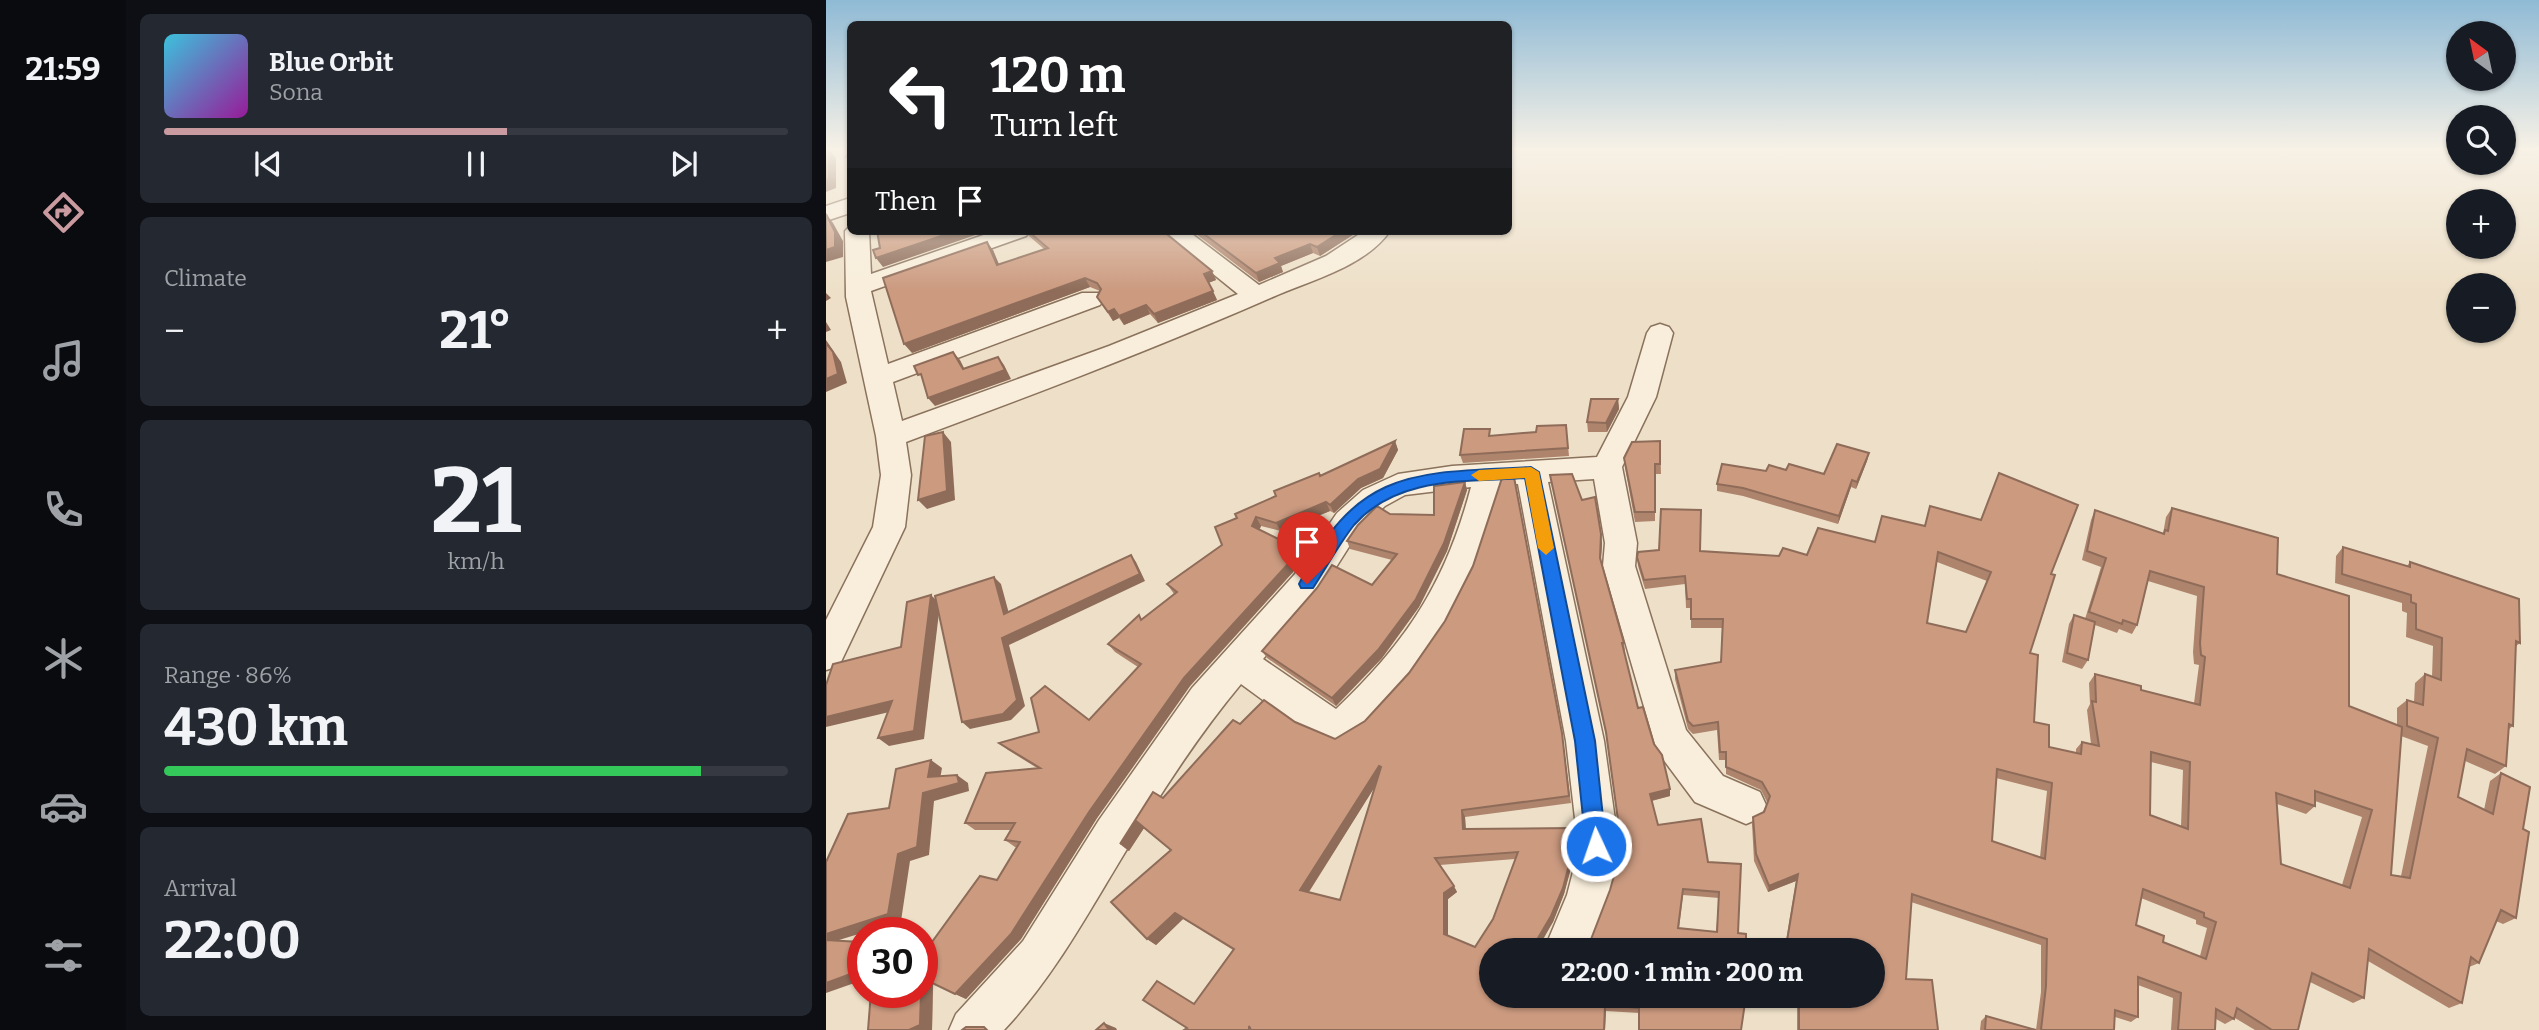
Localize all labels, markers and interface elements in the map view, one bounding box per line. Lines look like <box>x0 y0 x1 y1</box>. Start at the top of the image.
north arrow <box>2446 21 2516 91</box>
map controls <box>2446 21 2516 343</box>
text: 120 m <box>990 46 1125 105</box>
text: Blue Orbit <box>269 47 393 78</box>
icon: left <box>875 49 966 140</box>
text: 21:59 <box>25 50 101 88</box>
text: Sona <box>269 78 323 106</box>
button: search <box>2446 105 2516 175</box>
text: Turn left <box>990 106 1118 144</box>
icon: previous <box>249 145 287 183</box>
icon: pause <box>457 145 495 183</box>
icon: next <box>665 145 703 183</box>
icon: arrive <box>951 182 989 220</box>
text: Then <box>875 186 937 217</box>
icon: directions <box>39 188 88 237</box>
button: + <box>2446 189 2516 259</box>
text: Climate <box>164 264 247 292</box>
button: − <box>2446 273 2516 343</box>
text: 21° <box>439 299 512 362</box>
text: − <box>164 308 185 354</box>
text: + <box>766 308 788 354</box>
icon: music <box>39 336 88 385</box>
text: 21 <box>431 447 521 556</box>
icon: phone <box>39 485 88 534</box>
pin <box>1277 512 1337 584</box>
icon: arrive <box>1288 523 1326 561</box>
text: km/h <box>448 547 504 575</box>
icon: climate <box>39 634 88 683</box>
text: Range · 86% <box>164 661 292 689</box>
text: 430 km <box>164 696 348 759</box>
icon: car <box>39 782 88 831</box>
position arrow <box>1559 809 1633 883</box>
text: Arrival <box>164 874 237 902</box>
text: 22:00 <box>164 909 301 972</box>
speed limit sign: 30 <box>847 917 938 1008</box>
icon: filters <box>39 931 88 980</box>
text: 22:00 · 1 min · 200 m <box>1561 957 1803 988</box>

